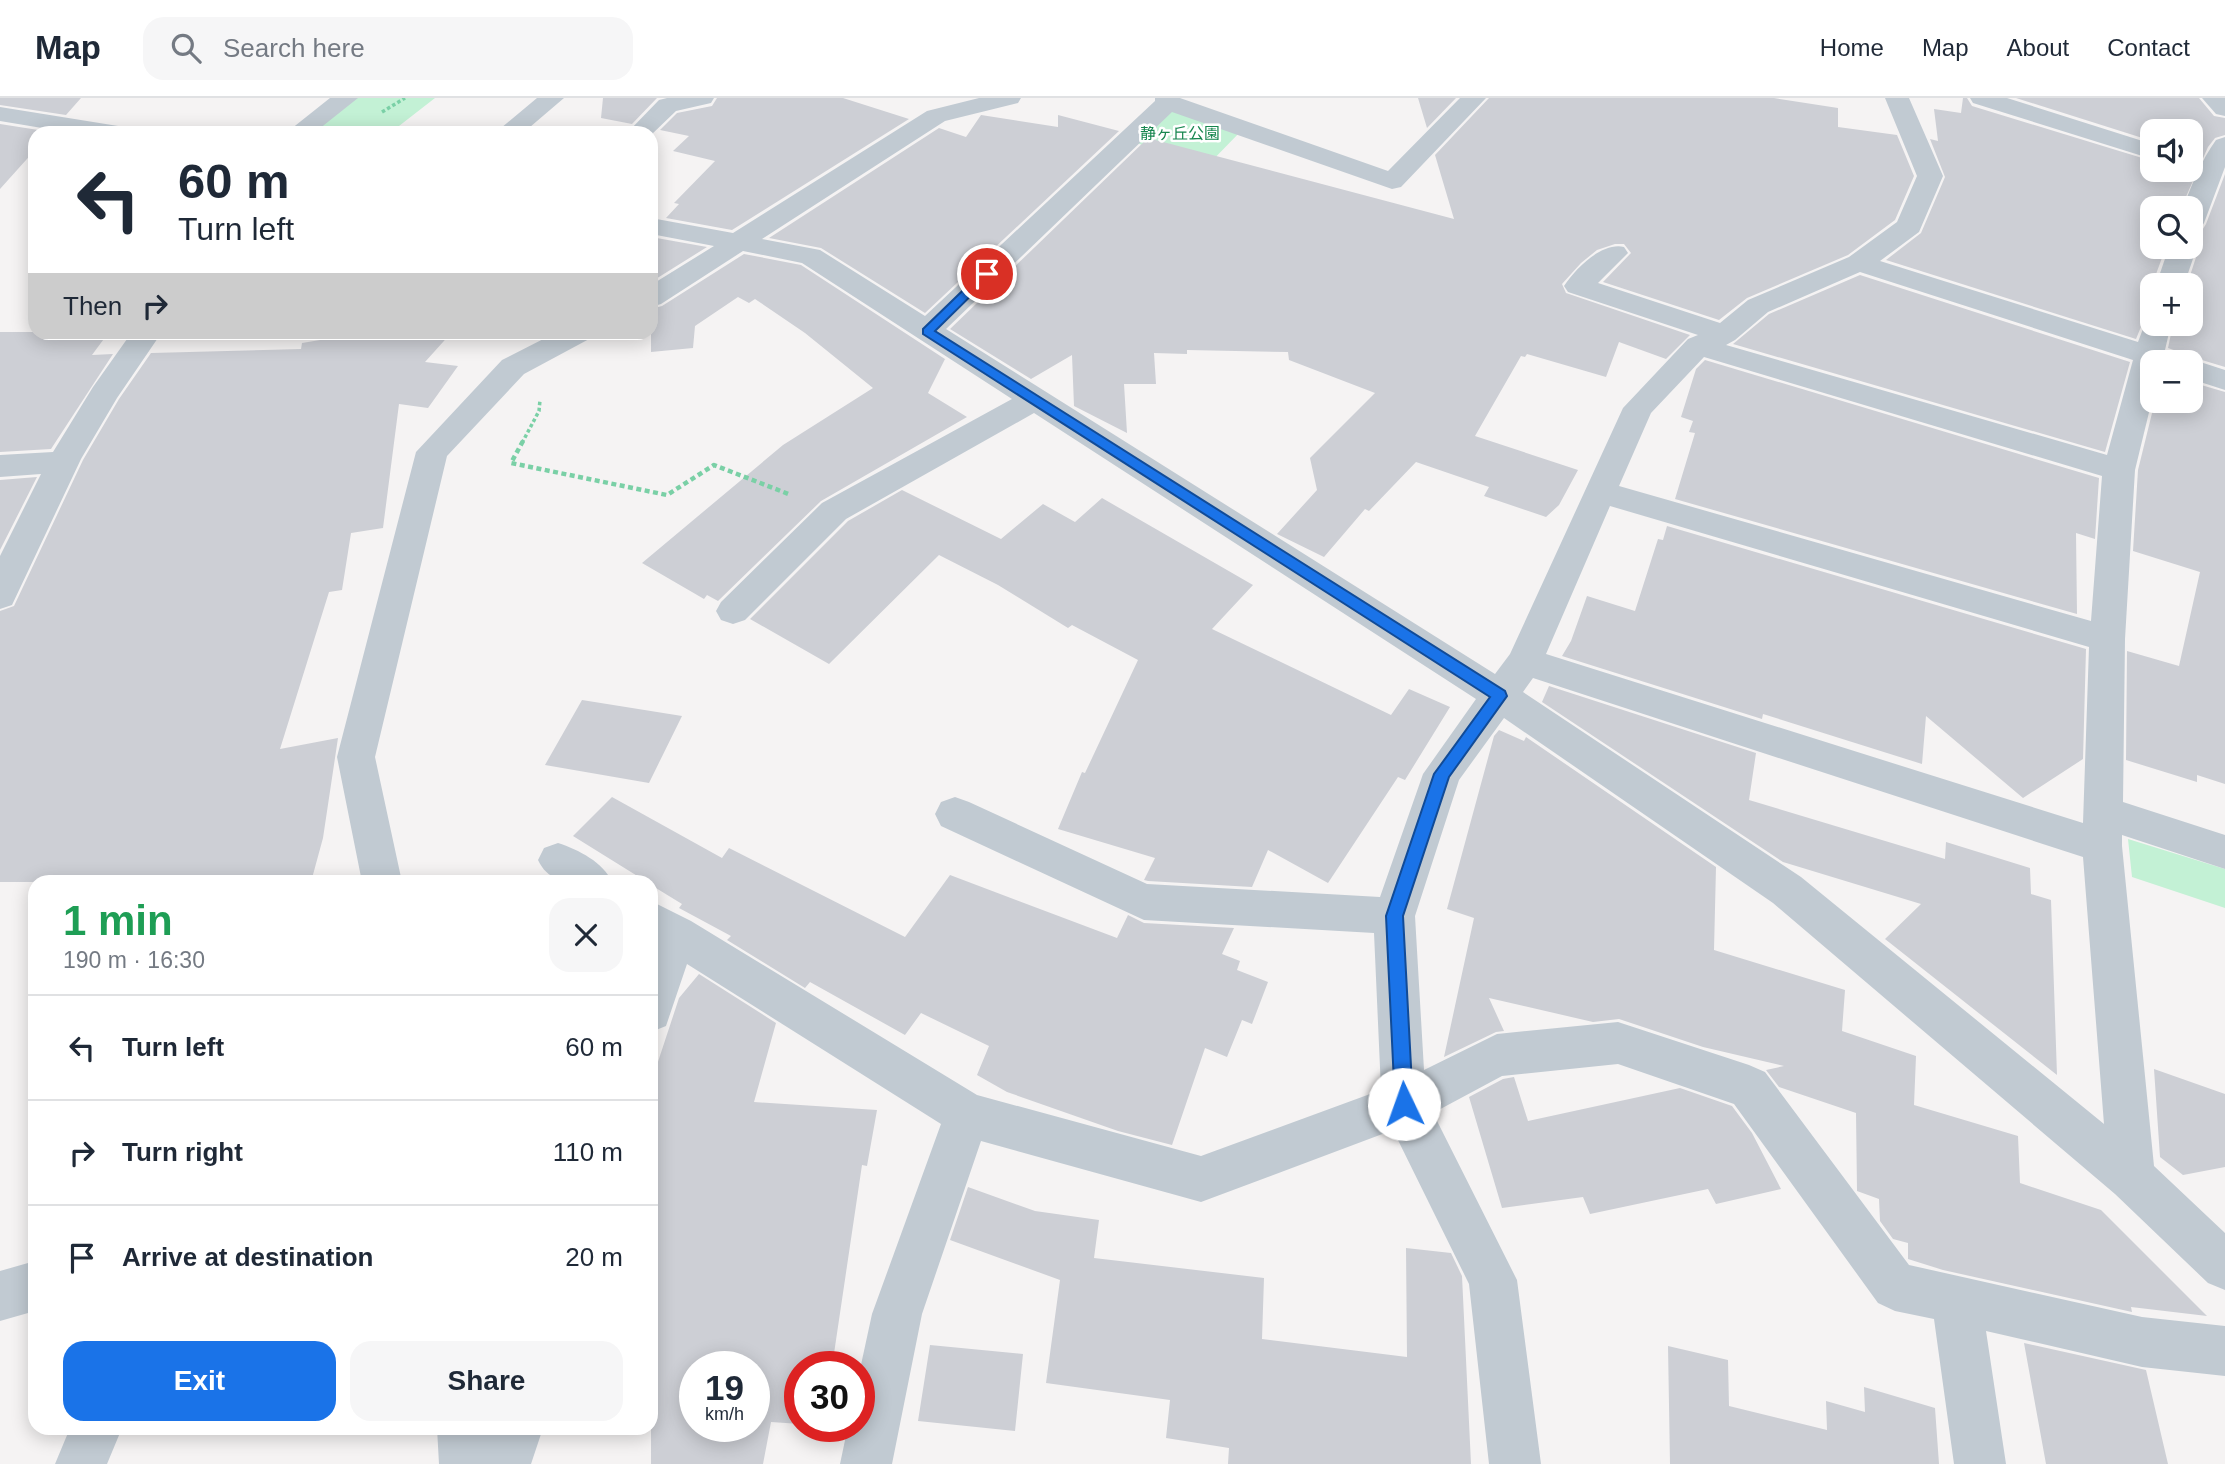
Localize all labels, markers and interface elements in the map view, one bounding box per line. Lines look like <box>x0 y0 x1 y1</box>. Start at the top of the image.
search box <box>143 17 633 80</box>
text: Map <box>35 29 101 66</box>
icon: search <box>167 29 205 67</box>
text: Search here <box>223 33 365 63</box>
text: Home <box>1820 34 1884 61</box>
text: Map <box>1922 34 1969 61</box>
text: About <box>2007 34 2069 61</box>
text: Contact <box>2107 34 2190 61</box>
map controls <box>2140 119 2203 413</box>
button: sound <box>2140 119 2203 182</box>
park label: 静ヶ丘公園 <box>1140 125 1220 142</box>
icon: left <box>63 154 154 245</box>
text: 60 m <box>178 154 290 208</box>
button: search <box>2140 196 2203 259</box>
text: Turn left <box>178 211 294 247</box>
pin <box>957 244 1017 304</box>
icon: arrive <box>968 255 1006 293</box>
button: + <box>2140 273 2203 336</box>
icon: right <box>136 287 174 325</box>
text: Then <box>63 291 122 321</box>
button: − <box>2140 350 2203 413</box>
text: 1 min <box>63 897 173 944</box>
button: close <box>549 898 623 972</box>
text: 190 m · 16:30 <box>63 947 205 973</box>
icon: left <box>63 1029 101 1067</box>
text: Turn left <box>122 1032 224 1062</box>
text: 60 m <box>565 1032 623 1062</box>
position arrow <box>1367 1067 1441 1141</box>
icon: right <box>63 1134 101 1172</box>
text: Turn right <box>122 1137 243 1167</box>
text: 110 m <box>553 1137 623 1167</box>
icon: arrive <box>63 1239 101 1277</box>
text: Arrive at destination <box>122 1242 373 1272</box>
text: 20 m <box>565 1242 623 1272</box>
button: Exit <box>63 1341 336 1421</box>
button: Share <box>350 1341 623 1421</box>
speed limit sign: 30 <box>784 1351 875 1442</box>
text: 19 <box>705 1368 744 1407</box>
text: km/h <box>705 1404 744 1424</box>

